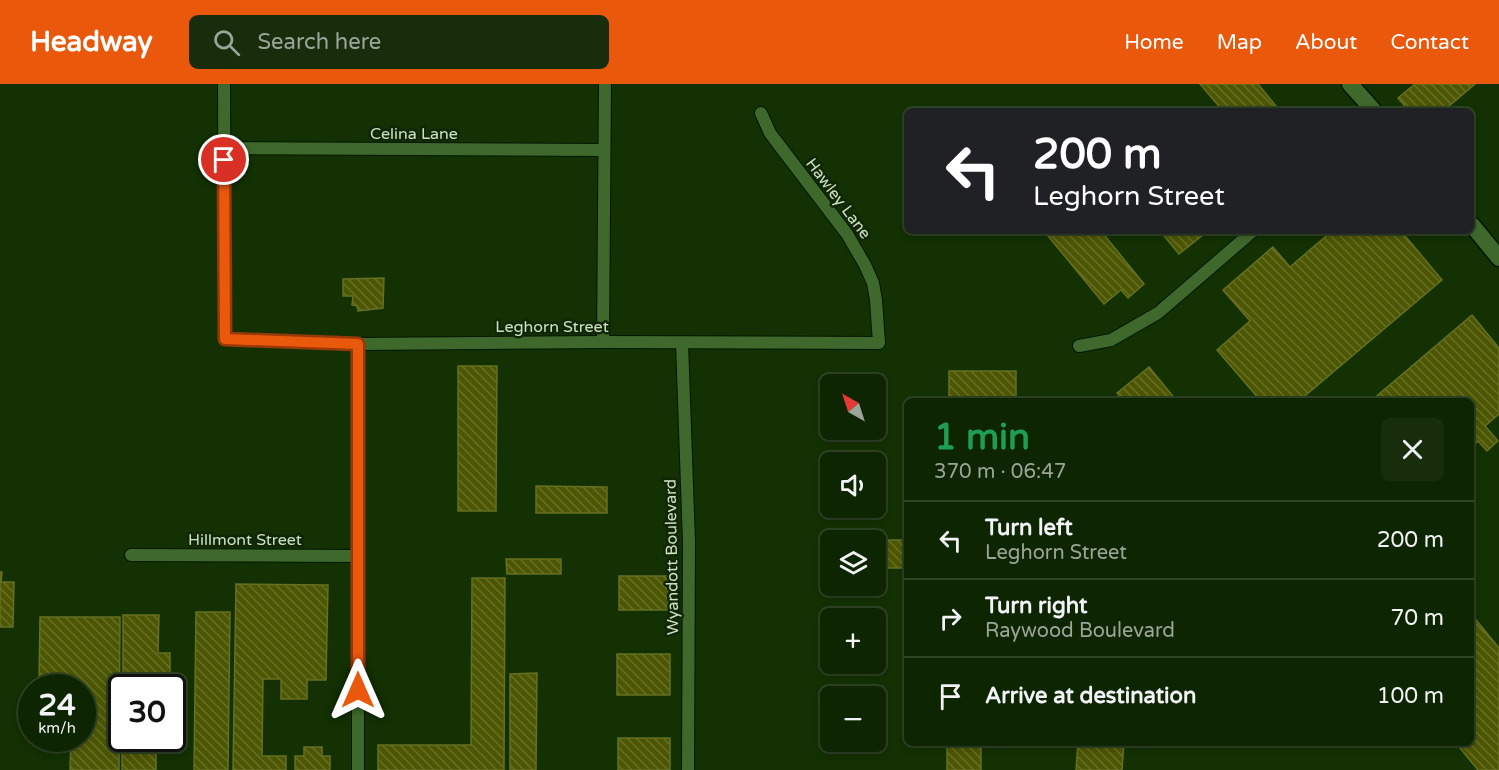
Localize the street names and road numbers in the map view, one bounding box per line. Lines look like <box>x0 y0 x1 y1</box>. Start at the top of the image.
street label: Celina Lane <box>370 124 458 144</box>
street label: Hawley Lane <box>801 154 875 243</box>
street label: Leghorn Street <box>495 317 609 337</box>
street label: Wyandott Boulevard <box>661 479 683 635</box>
street label: Hillmont Street <box>188 530 302 550</box>

